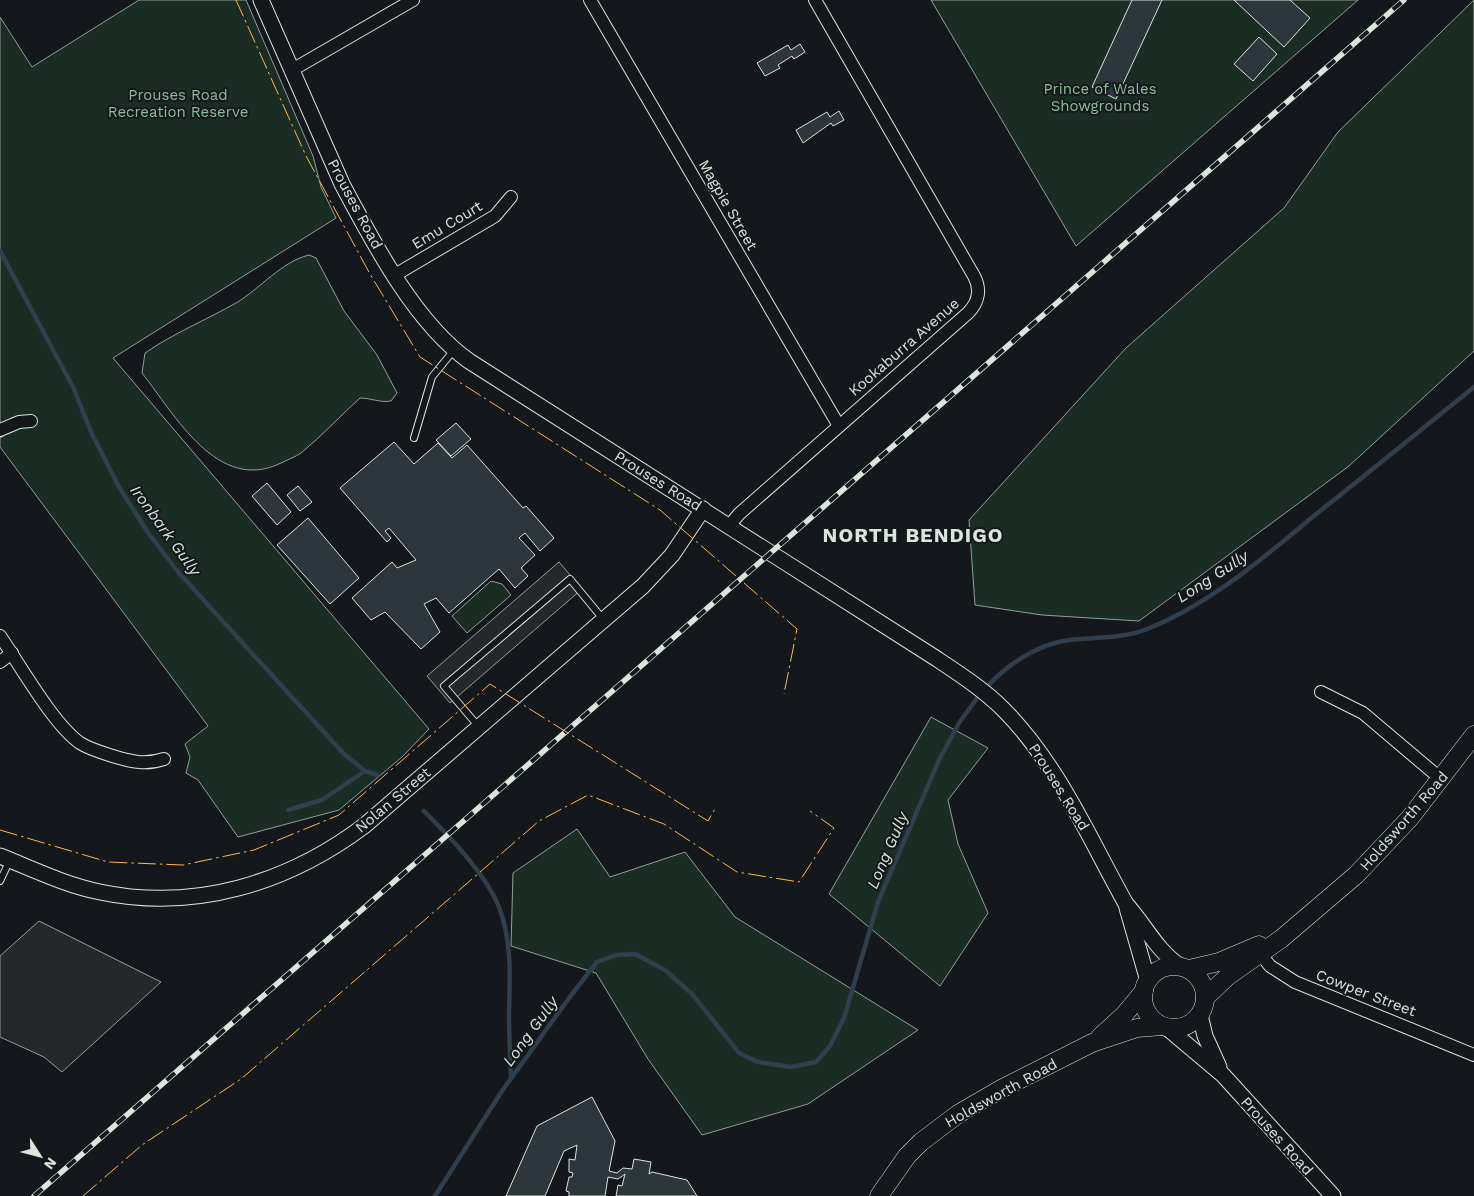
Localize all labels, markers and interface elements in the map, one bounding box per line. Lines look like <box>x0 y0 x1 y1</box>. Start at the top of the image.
park label: Prince of Wales Showgrounds <box>1043 80 1157 115</box>
park label: Prouses Road Recreation Reserve <box>108 86 248 121</box>
street label: Prouses Road <box>324 156 386 252</box>
street label: Magpie Street <box>695 157 762 254</box>
street label: Emu Court <box>409 197 486 253</box>
street label: Kookaburra Avenue <box>845 294 963 400</box>
street label: Prouses Road <box>611 447 705 515</box>
water label: Ironbark Gully <box>126 481 205 580</box>
district label: NORTH BENDIGO <box>823 523 1003 547</box>
water label: Long Gully <box>1173 546 1252 607</box>
street label: Prouses Road <box>1025 740 1093 834</box>
street label: Nolan Street <box>352 763 435 837</box>
street label: Holdsworth Road <box>1356 768 1452 874</box>
water label: Long Gully <box>863 808 913 891</box>
street label: Cowper Street <box>1313 966 1419 1021</box>
water label: Long Gully <box>499 992 563 1070</box>
street label: Holdsworth Road <box>942 1055 1060 1131</box>
street label: Prouses Road <box>1237 1093 1317 1179</box>
north arrow <box>15 1131 65 1181</box>
text: N <box>41 1155 60 1173</box>

